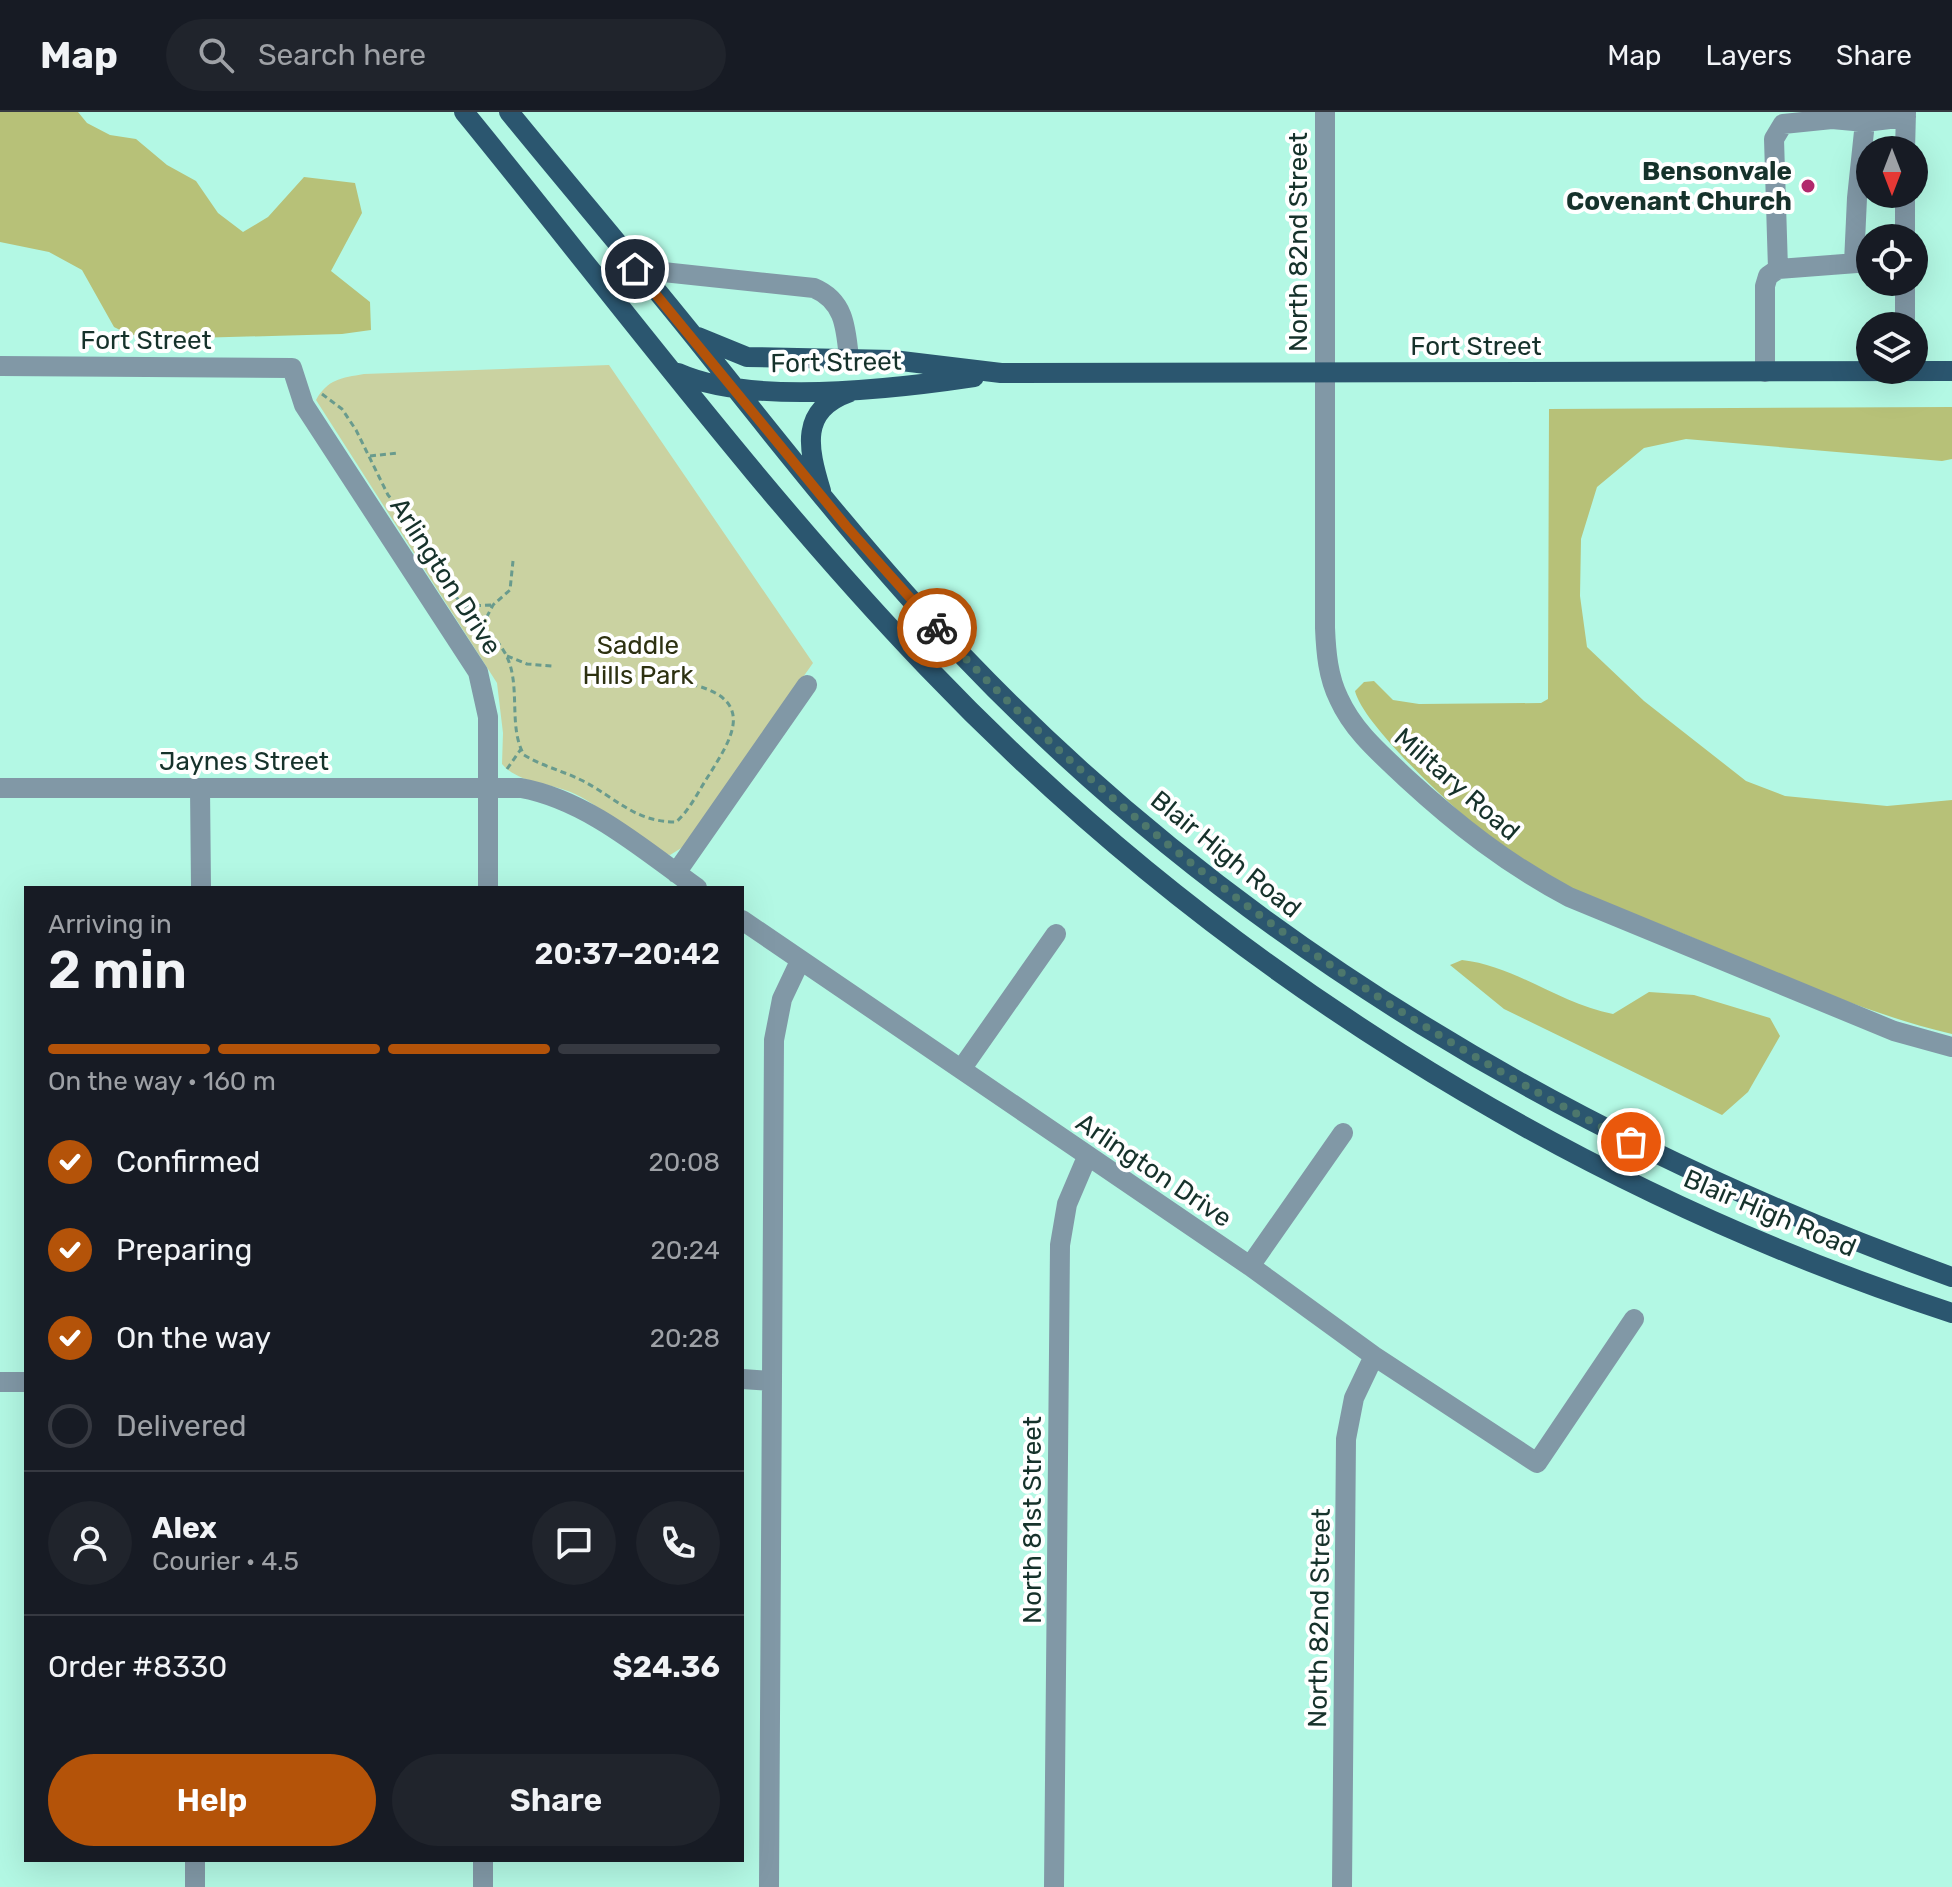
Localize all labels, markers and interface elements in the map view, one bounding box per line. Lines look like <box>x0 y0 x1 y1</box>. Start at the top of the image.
search box <box>166 19 726 91</box>
text: Map <box>40 32 118 78</box>
icon: search <box>194 33 238 77</box>
text: Search here <box>258 37 426 73</box>
text: Map <box>1607 39 1662 72</box>
text: Layers <box>1706 39 1792 72</box>
text: Share <box>1836 39 1912 72</box>
street label: North 82nd Street <box>1283 132 1314 352</box>
north arrow <box>1856 136 1928 208</box>
map controls <box>1856 136 1928 384</box>
place label: Bensonvale Covenant Church <box>1566 156 1792 217</box>
marker: Bensonvale Covenant Church <box>1799 177 1817 195</box>
button: locate <box>1856 224 1928 296</box>
pin <box>601 235 669 303</box>
icon: home <box>613 247 657 291</box>
button: layers <box>1856 312 1928 384</box>
street label: Fort Street <box>80 325 212 356</box>
street label: Fort Street <box>1410 331 1542 362</box>
street label: Fort Street <box>770 346 902 379</box>
street label: Arlington Drive <box>383 492 508 661</box>
courier <box>897 588 977 668</box>
icon: bike <box>915 606 959 650</box>
park label: Saddle Hills Park <box>582 630 694 691</box>
street label: Military Road <box>1388 722 1526 847</box>
street label: Jaynes Street <box>159 746 329 777</box>
street label: Blair High Road <box>1144 784 1307 924</box>
text: Arriving in <box>48 909 172 940</box>
text: 20:37–20:42 <box>535 936 720 972</box>
text: 2 min <box>48 939 187 1001</box>
text: On the way · 160 m <box>48 1066 276 1097</box>
street label: Arlington Drive <box>1070 1107 1237 1234</box>
pin <box>1597 1108 1665 1176</box>
icon: bag <box>1609 1120 1653 1164</box>
icon: check <box>48 1140 92 1184</box>
text: Confirmed <box>116 1144 260 1180</box>
text: 20:08 <box>649 1147 720 1178</box>
street label: Blair High Road <box>1679 1163 1861 1264</box>
icon: check <box>48 1228 92 1272</box>
text: Preparing <box>116 1232 252 1268</box>
text: 20:24 <box>650 1235 720 1266</box>
icon: check <box>48 1316 92 1360</box>
text: On the way <box>116 1320 271 1356</box>
text: 20:28 <box>650 1323 720 1354</box>
text: Delivered <box>116 1408 247 1444</box>
street label: North 81st Street <box>1017 1416 1048 1624</box>
button: person <box>48 1501 132 1585</box>
button: chat <box>532 1501 616 1585</box>
button: phone <box>636 1501 720 1585</box>
street label: North 82nd Street <box>1302 1508 1337 1728</box>
text: Alex <box>152 1510 217 1546</box>
text: Courier · 4.5 <box>152 1546 299 1577</box>
text: Order #8330 <box>48 1649 227 1685</box>
text: $24.36 <box>612 1649 720 1685</box>
button: Help <box>48 1754 376 1846</box>
button: Share <box>392 1754 720 1846</box>

